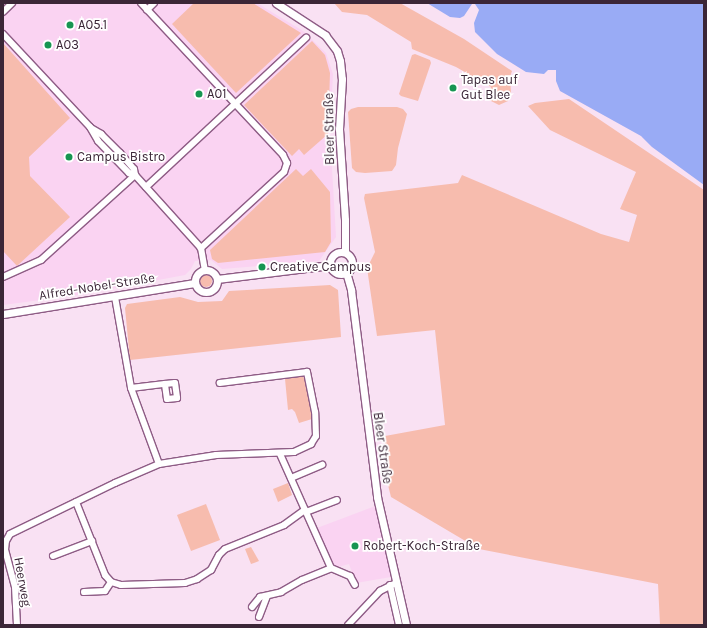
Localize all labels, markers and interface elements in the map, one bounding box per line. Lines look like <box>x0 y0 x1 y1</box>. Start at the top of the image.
place label: A05.1 <box>78 17 107 33</box>
marker: A05.1 <box>65 20 75 30</box>
place label: A03 <box>56 37 79 53</box>
marker: A03 <box>43 40 53 50</box>
place label: Tapas auf Gut Blee <box>461 73 518 104</box>
marker: Tapas auf Gut Blee <box>448 83 458 93</box>
place label: A01 <box>207 86 226 102</box>
marker: A01 <box>194 89 204 99</box>
street label: Bleer Straße <box>322 93 338 165</box>
place label: Campus Bistro <box>77 149 165 165</box>
marker: Campus Bistro <box>64 152 74 162</box>
place label: Creative Campus <box>270 259 371 275</box>
marker: Creative Campus <box>257 262 267 272</box>
street label: Alfred-Nobel-Straße <box>38 270 156 304</box>
street label: Bleer Straße <box>369 411 395 485</box>
place label: Robert-Koch-Straße <box>363 538 480 554</box>
marker: Robert-Koch-Straße <box>350 541 360 551</box>
street label: Heerweg <box>10 556 34 608</box>

